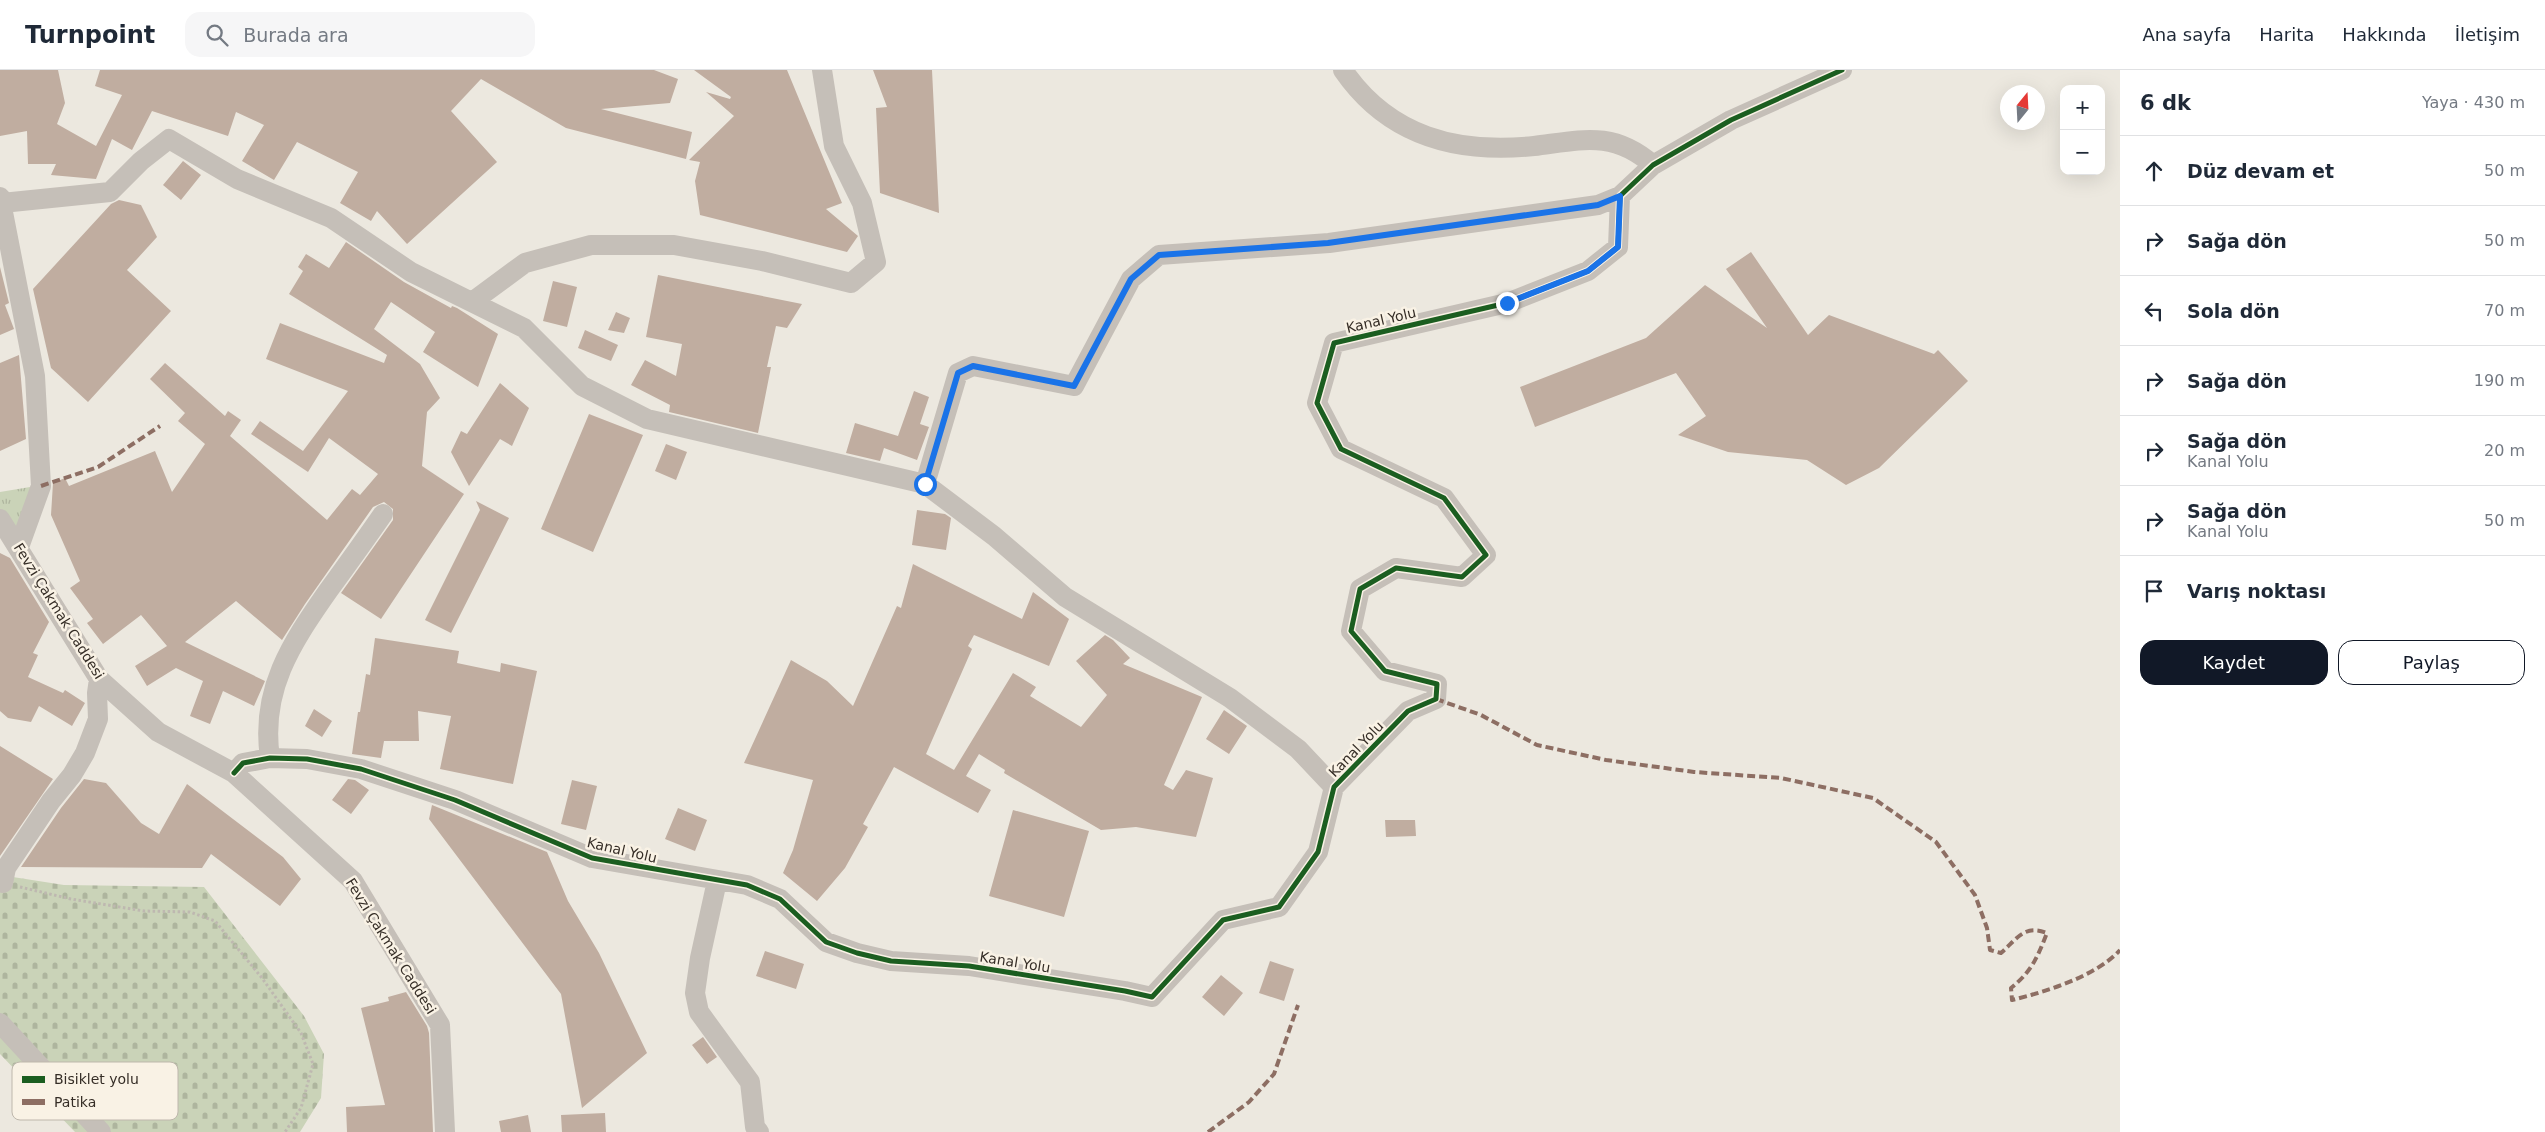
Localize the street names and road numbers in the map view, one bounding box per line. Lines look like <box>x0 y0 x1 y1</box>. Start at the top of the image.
street label: Kanal Yolu <box>1344 304 1418 336</box>
street label: Fevzi Çakmak Caddesi <box>11 540 107 682</box>
street label: Kanal Yolu <box>1325 718 1387 780</box>
street label: Kanal Yolu <box>585 834 659 866</box>
street label: Fevzi Çakmak Caddesi <box>343 875 439 1017</box>
street label: Kanal Yolu <box>979 949 1051 975</box>

